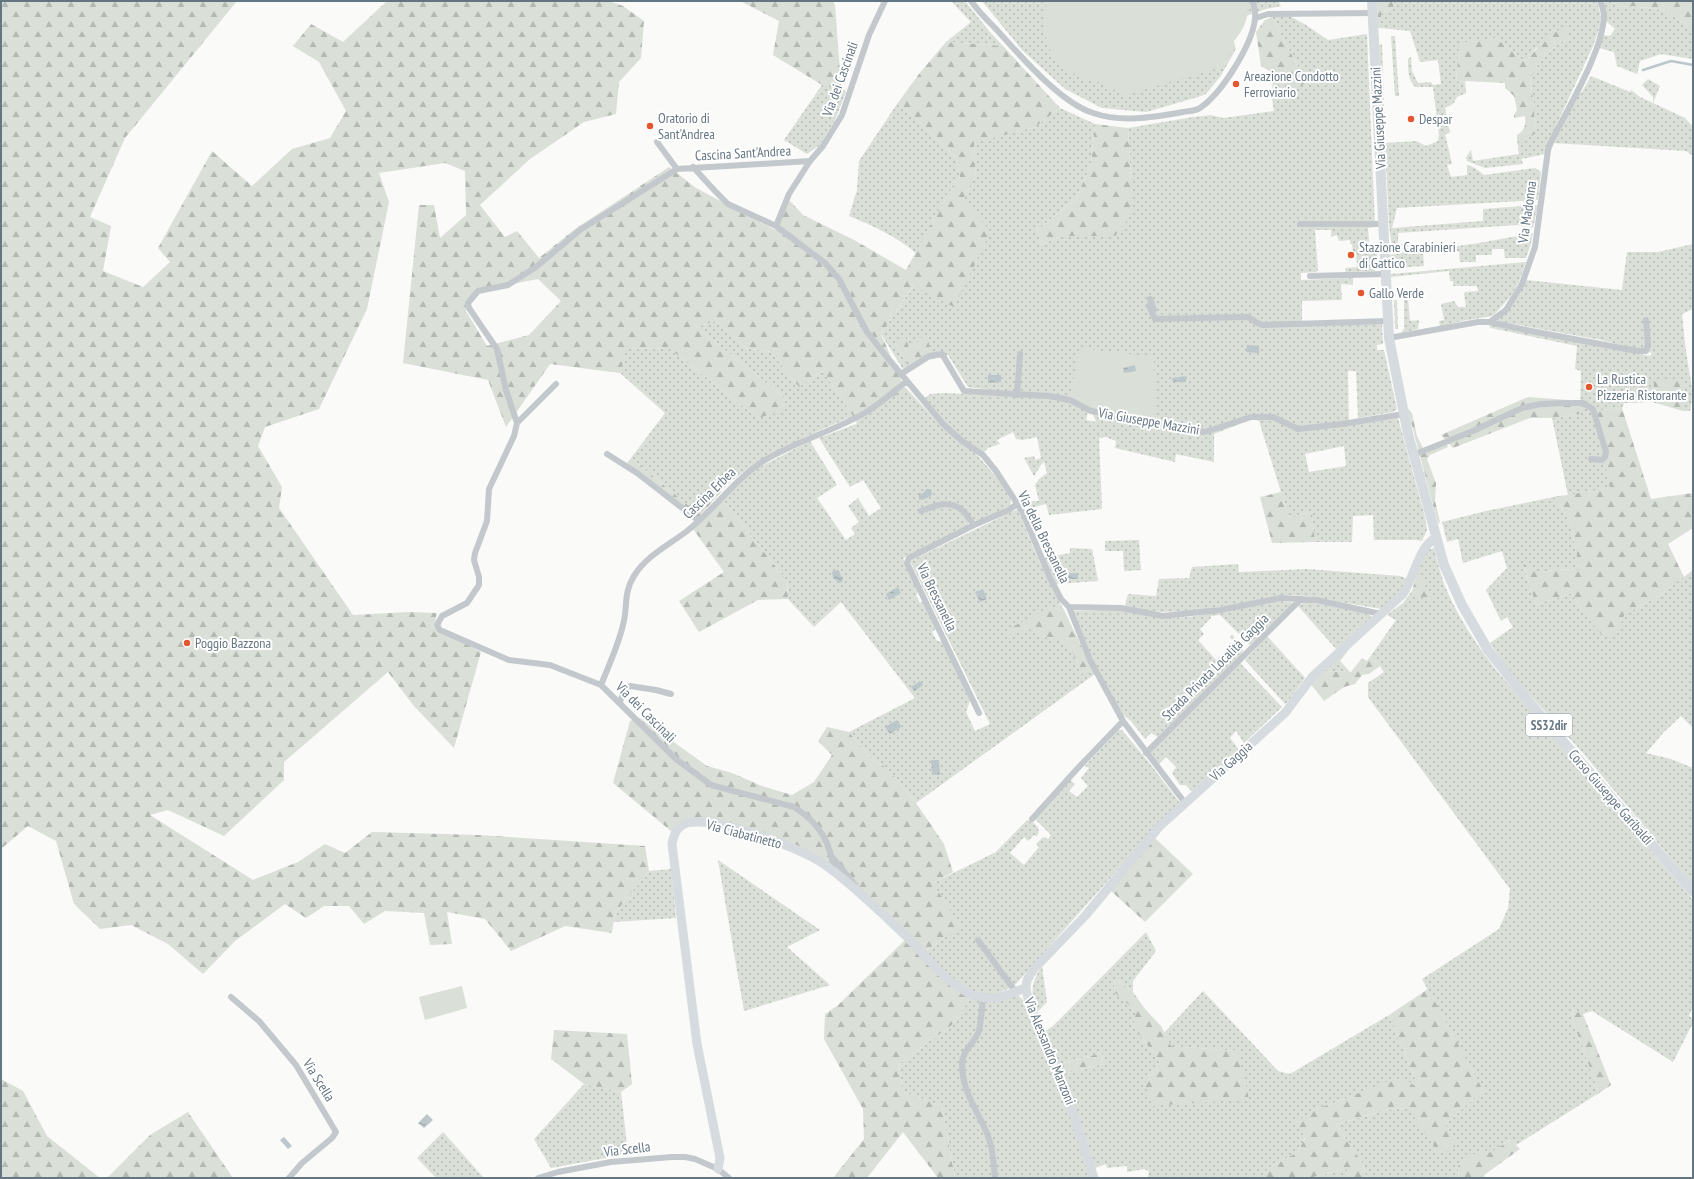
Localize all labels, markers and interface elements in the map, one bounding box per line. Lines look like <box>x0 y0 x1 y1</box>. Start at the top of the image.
street label: Via dei Cascinali <box>818 39 862 120</box>
street label: Via Giuseppe Mazzini <box>1366 66 1390 171</box>
place label: Areazione Condotto Ferroviario <box>1244 67 1339 101</box>
marker: Areazione Condotto Ferroviario <box>1231 79 1241 89</box>
place label: Oratorio di Sant'Andrea <box>658 109 715 143</box>
place label: Despar <box>1419 110 1453 128</box>
marker: Despar <box>1406 114 1416 124</box>
marker: Oratorio di Sant'Andrea <box>645 121 655 131</box>
street label: Cascina Sant'Andrea <box>695 141 791 165</box>
street label: Via Madonna <box>1514 180 1540 245</box>
place label: Stazione Carabinieri di Gattico <box>1359 238 1456 272</box>
marker: Stazione Carabinieri di Gattico <box>1346 250 1356 260</box>
place label: Gallo Verde <box>1369 284 1424 302</box>
marker: Gallo Verde <box>1356 288 1366 298</box>
place label: La Rustica Pizzeria Ristorante <box>1597 370 1687 404</box>
marker: La Rustica Pizzeria Ristorante <box>1584 382 1594 392</box>
street label: Via Giuseppe Mazzini <box>1096 403 1201 439</box>
street label: Cascina Erbea <box>679 463 739 523</box>
street label: Via della Bressanella <box>1013 487 1074 586</box>
street label: Via Bressanella <box>912 559 961 634</box>
street label: Strada Privata Località Gaggia <box>1158 610 1272 724</box>
place label: Poggio Bazzona <box>195 634 271 652</box>
marker: Poggio Bazzona <box>182 638 192 648</box>
street label: Via dei Cascinali <box>611 677 680 746</box>
road number: SS32dir <box>1526 714 1572 736</box>
street label: Via Gaggia <box>1205 737 1256 786</box>
street label: Corso Giuseppe Garibaldi <box>1565 746 1657 848</box>
street label: Via Ciabatinetto <box>703 815 784 853</box>
street label: Via Alessandro Manzoni <box>1020 994 1080 1107</box>
street label: Via Scella <box>298 1055 339 1105</box>
street label: Via Scella <box>602 1137 651 1161</box>

